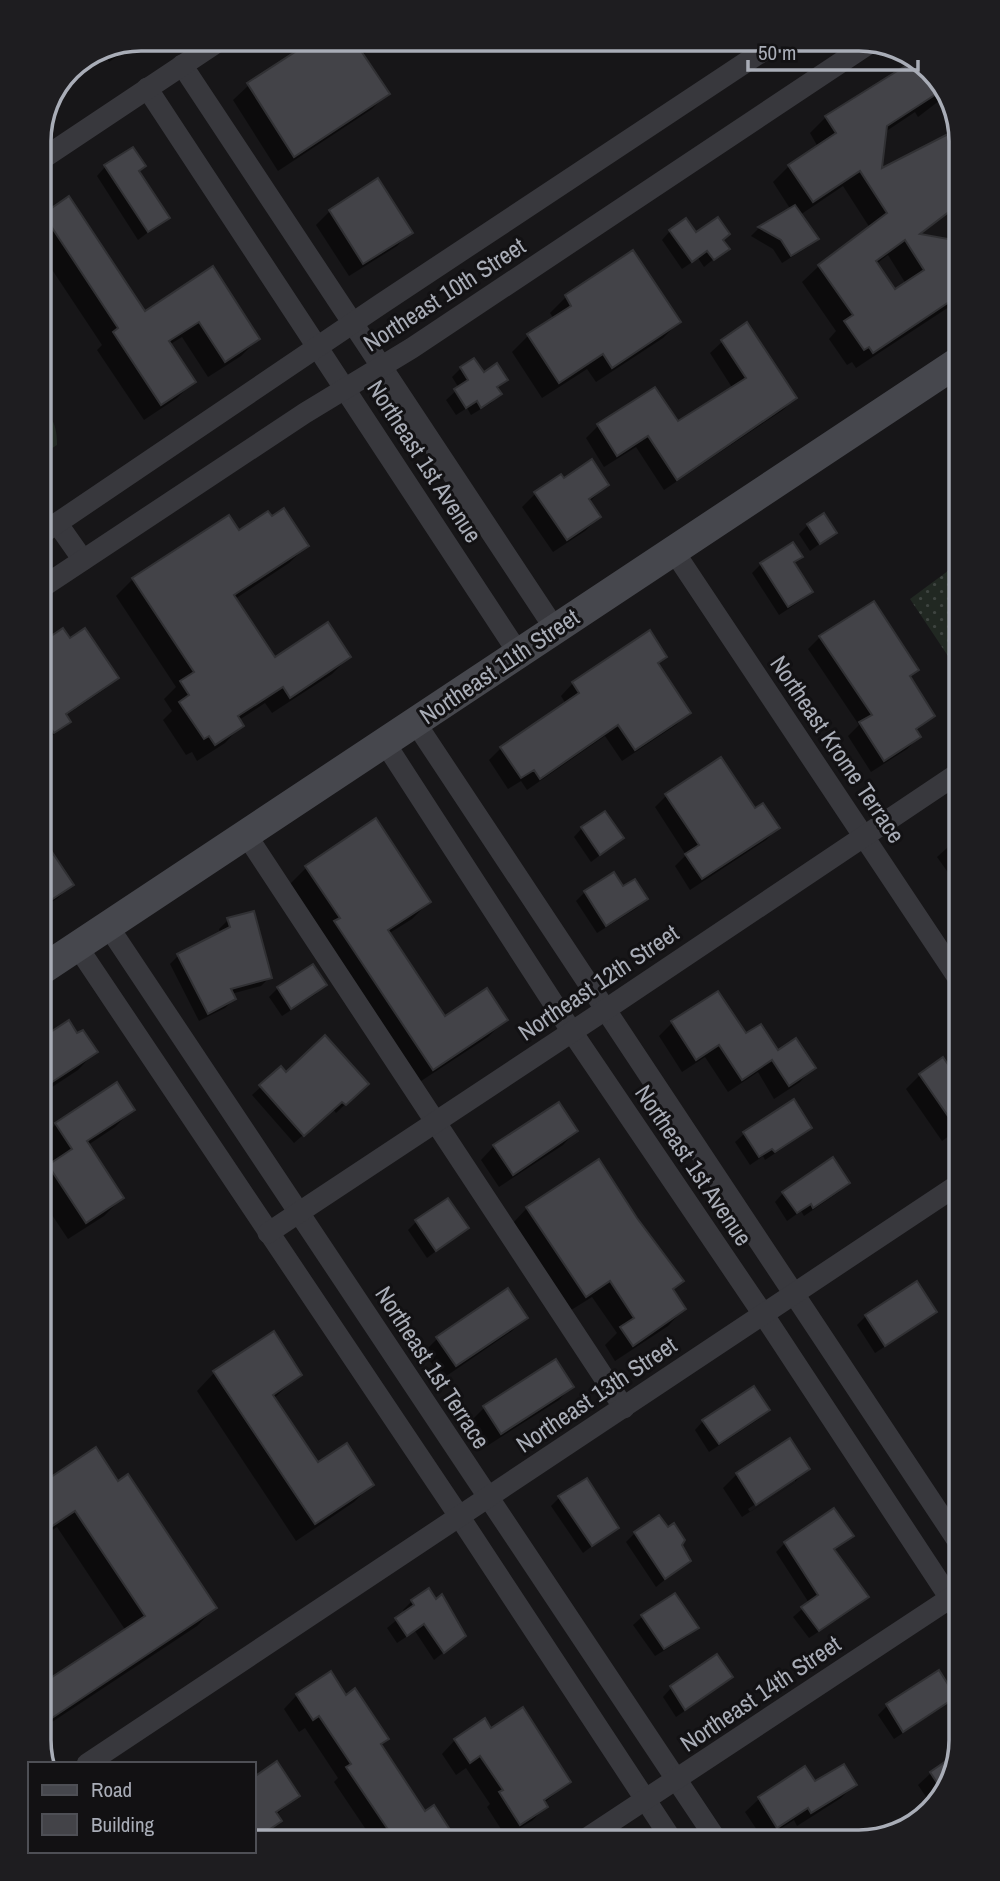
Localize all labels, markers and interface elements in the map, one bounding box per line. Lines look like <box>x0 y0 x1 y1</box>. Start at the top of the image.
scale bar <box>748 28 918 72</box>
text: 50 m <box>758 38 796 67</box>
street label: Northeast 10th Street <box>357 229 532 358</box>
street label: Northeast 1st Avenue <box>360 374 490 548</box>
street label: Northeast 11th Street <box>413 601 585 731</box>
street label: Northeast Krome Terrace <box>763 649 913 849</box>
street label: Northeast 12th Street <box>511 916 685 1048</box>
street label: Northeast 1st Avenue <box>628 1078 760 1252</box>
street label: Northeast 1st Terrace <box>368 1280 498 1454</box>
street label: Northeast 13th Street <box>509 1328 683 1460</box>
street label: Northeast 14th Street <box>673 1627 847 1759</box>
legend <box>28 1762 256 1853</box>
text: Road <box>91 1775 132 1804</box>
text: Building <box>91 1810 155 1839</box>

